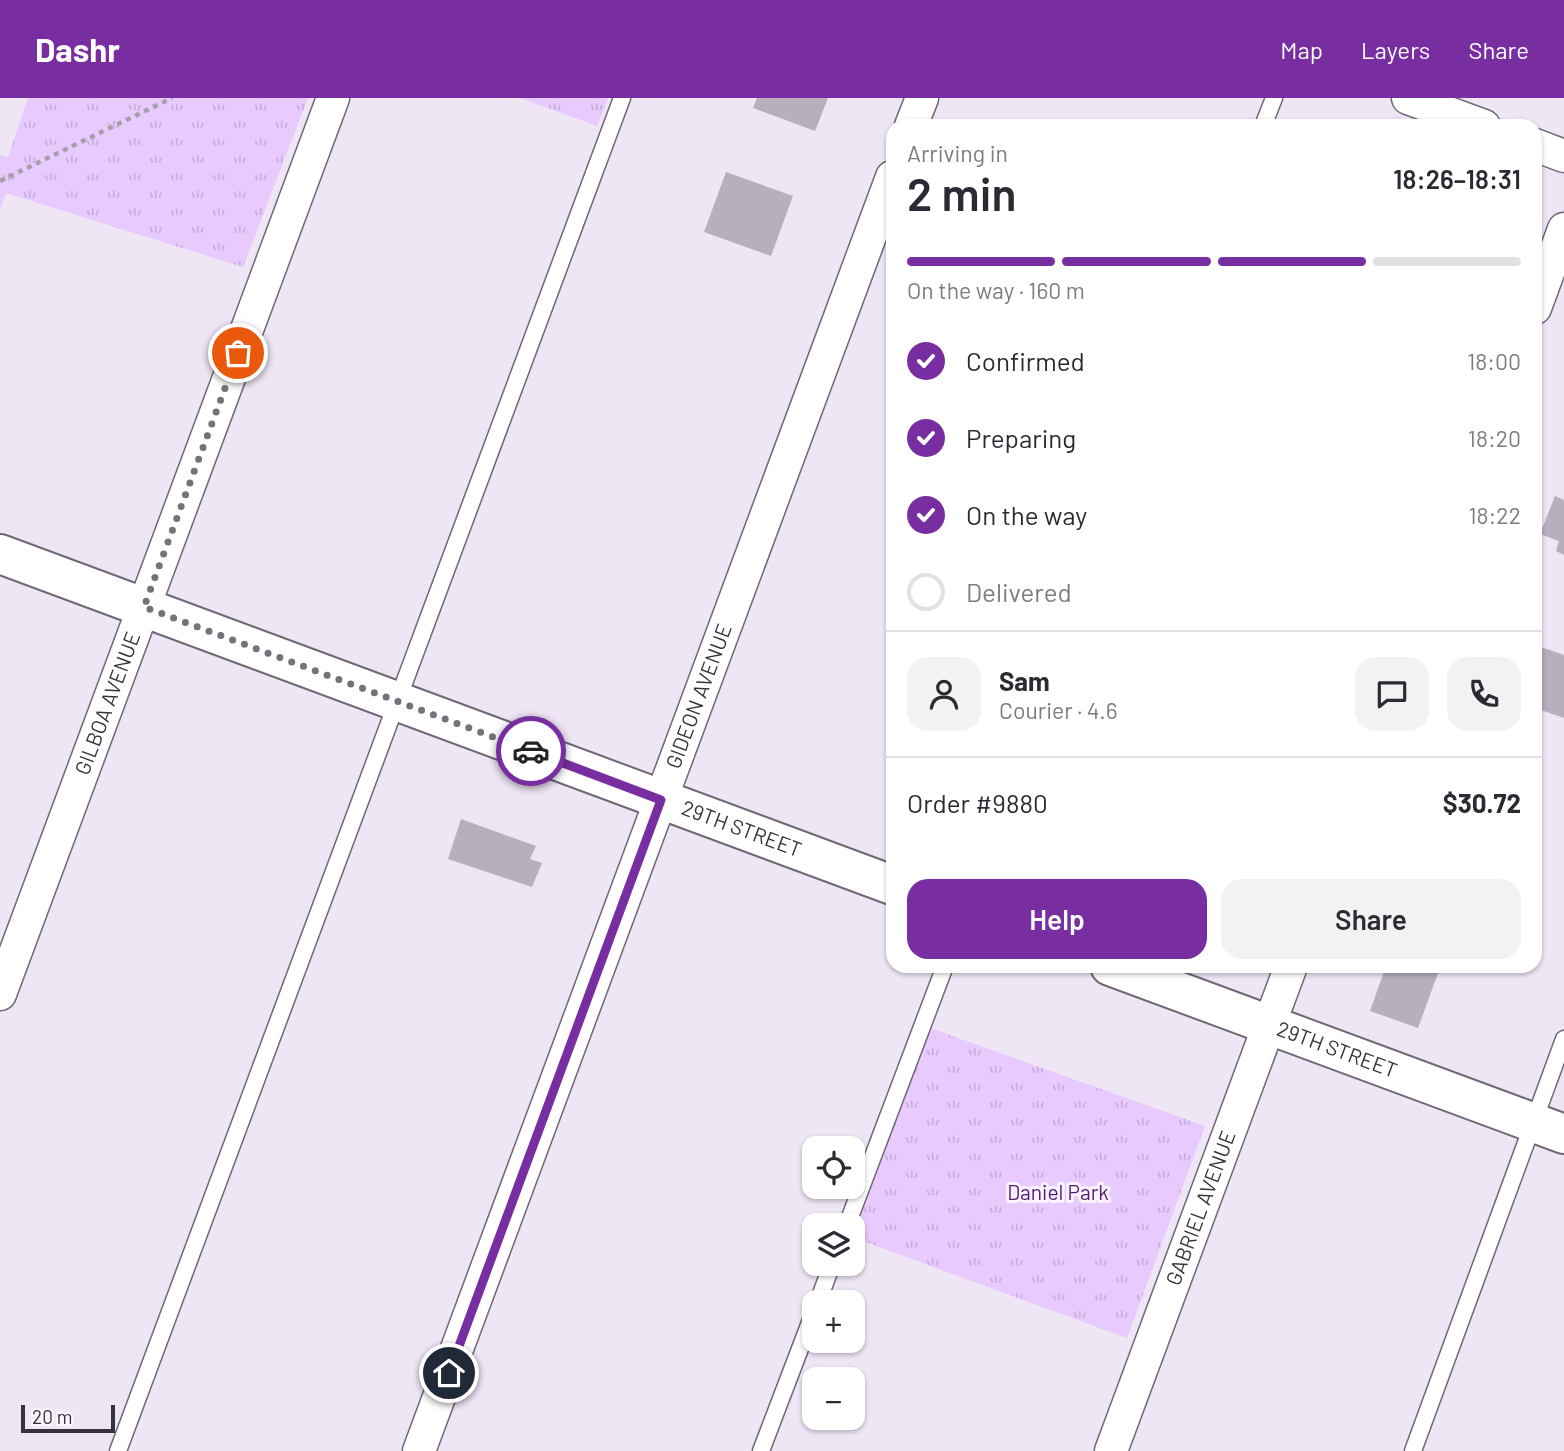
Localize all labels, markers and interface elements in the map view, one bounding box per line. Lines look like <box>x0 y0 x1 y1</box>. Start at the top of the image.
text: Dashr <box>35 29 120 69</box>
text: Map <box>1280 35 1323 64</box>
text: Layers <box>1361 35 1430 64</box>
text: Share <box>1468 35 1529 64</box>
text: Arriving in <box>907 139 1008 167</box>
text: 18:26–18:31 <box>1393 163 1521 194</box>
text: 2 min <box>907 165 1016 220</box>
text: On the way · 160 m <box>907 276 1085 304</box>
pin <box>208 323 268 383</box>
icon: bag <box>219 334 257 372</box>
icon: check <box>907 342 945 380</box>
text: Confirmed <box>966 345 1085 376</box>
text: 18:00 <box>1467 347 1521 375</box>
icon: check <box>907 419 945 457</box>
text: Preparing <box>966 422 1076 453</box>
text: 18:20 <box>1468 424 1521 452</box>
icon: check <box>907 496 945 534</box>
text: On the way <box>966 499 1087 530</box>
text: 18:22 <box>1469 501 1521 529</box>
text: Delivered <box>966 576 1072 607</box>
street label: GIDEON AVENUE <box>660 620 736 772</box>
street label: GILBOA AVENUE <box>69 628 145 778</box>
button: person <box>907 657 981 731</box>
button: chat <box>1355 657 1429 731</box>
button: phone <box>1447 657 1521 731</box>
text: Sam <box>999 665 1050 696</box>
text: Courier · 4.6 <box>999 696 1118 724</box>
courier <box>496 716 566 786</box>
icon: car <box>512 732 550 770</box>
text: Order #9880 <box>907 787 1048 818</box>
text: $30.72 <box>1443 787 1521 818</box>
street label: 29TH STREET <box>679 794 806 861</box>
button: Help <box>907 879 1207 959</box>
button: Share <box>1221 879 1521 959</box>
street label: 29TH STREET <box>1274 1015 1401 1082</box>
street label: GABRIEL AVENUE <box>1160 1127 1240 1288</box>
map controls <box>802 1136 865 1430</box>
button: locate <box>802 1136 865 1199</box>
park label: Daniel Park <box>1007 1179 1109 1204</box>
button: layers <box>802 1213 865 1276</box>
button: + <box>802 1290 865 1353</box>
pin <box>419 1343 479 1403</box>
icon: home <box>430 1354 468 1392</box>
button: − <box>802 1367 865 1430</box>
scale bar <box>21 1402 116 1434</box>
text: 20 m <box>32 1405 72 1428</box>

